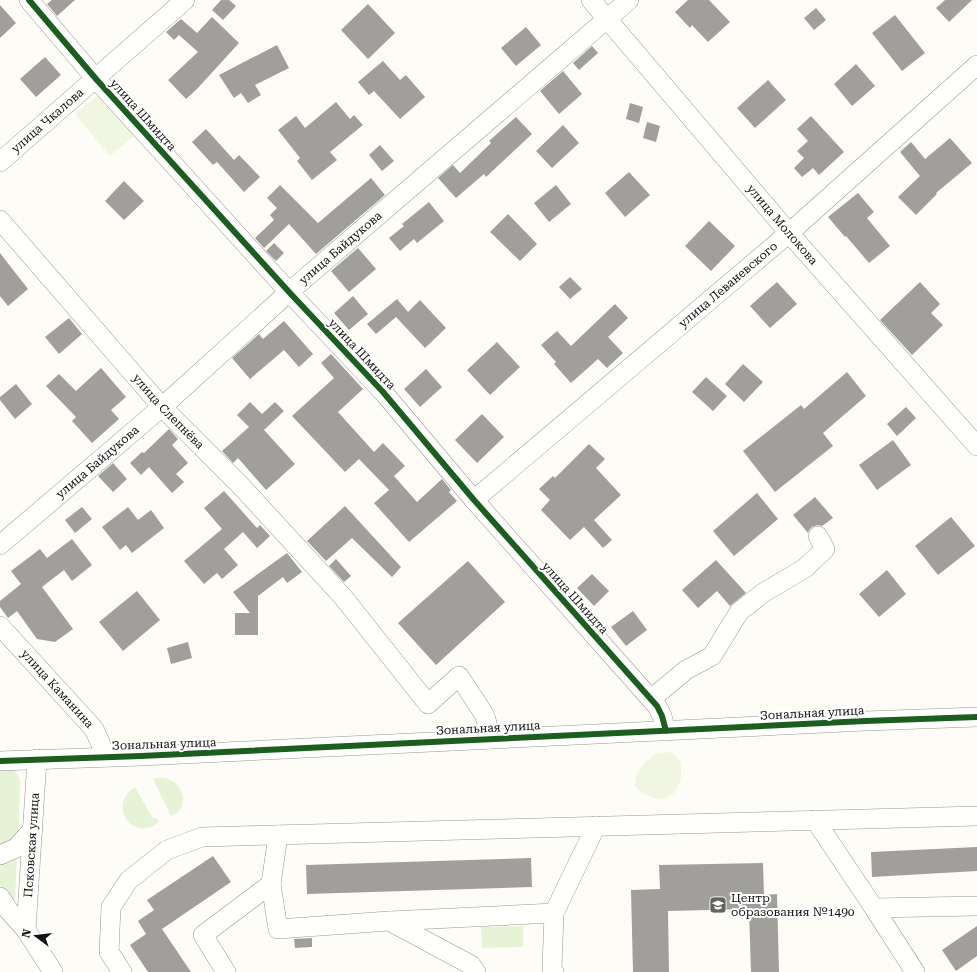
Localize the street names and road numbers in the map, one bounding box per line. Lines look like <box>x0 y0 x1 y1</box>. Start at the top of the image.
street label: улица Шмидта <box>107 76 179 154</box>
street label: улица Чкалова <box>8 85 87 156</box>
street label: улица Молокова <box>744 182 821 268</box>
street label: улица Байдукова <box>296 208 385 287</box>
street label: улица Леваневского <box>676 239 780 330</box>
street label: улица Шмидта <box>326 316 399 393</box>
street label: улица Слепнёва <box>130 371 207 452</box>
street label: улица Байдукова <box>53 422 142 501</box>
street label: улица Шмидта <box>539 559 611 637</box>
street label: улица Каманина <box>18 647 97 731</box>
street label: Зональная улица <box>759 703 865 723</box>
street label: Зональная улица <box>435 718 541 738</box>
street label: Зональная улица <box>111 735 217 753</box>
street label: Псковская улица <box>21 792 42 898</box>

